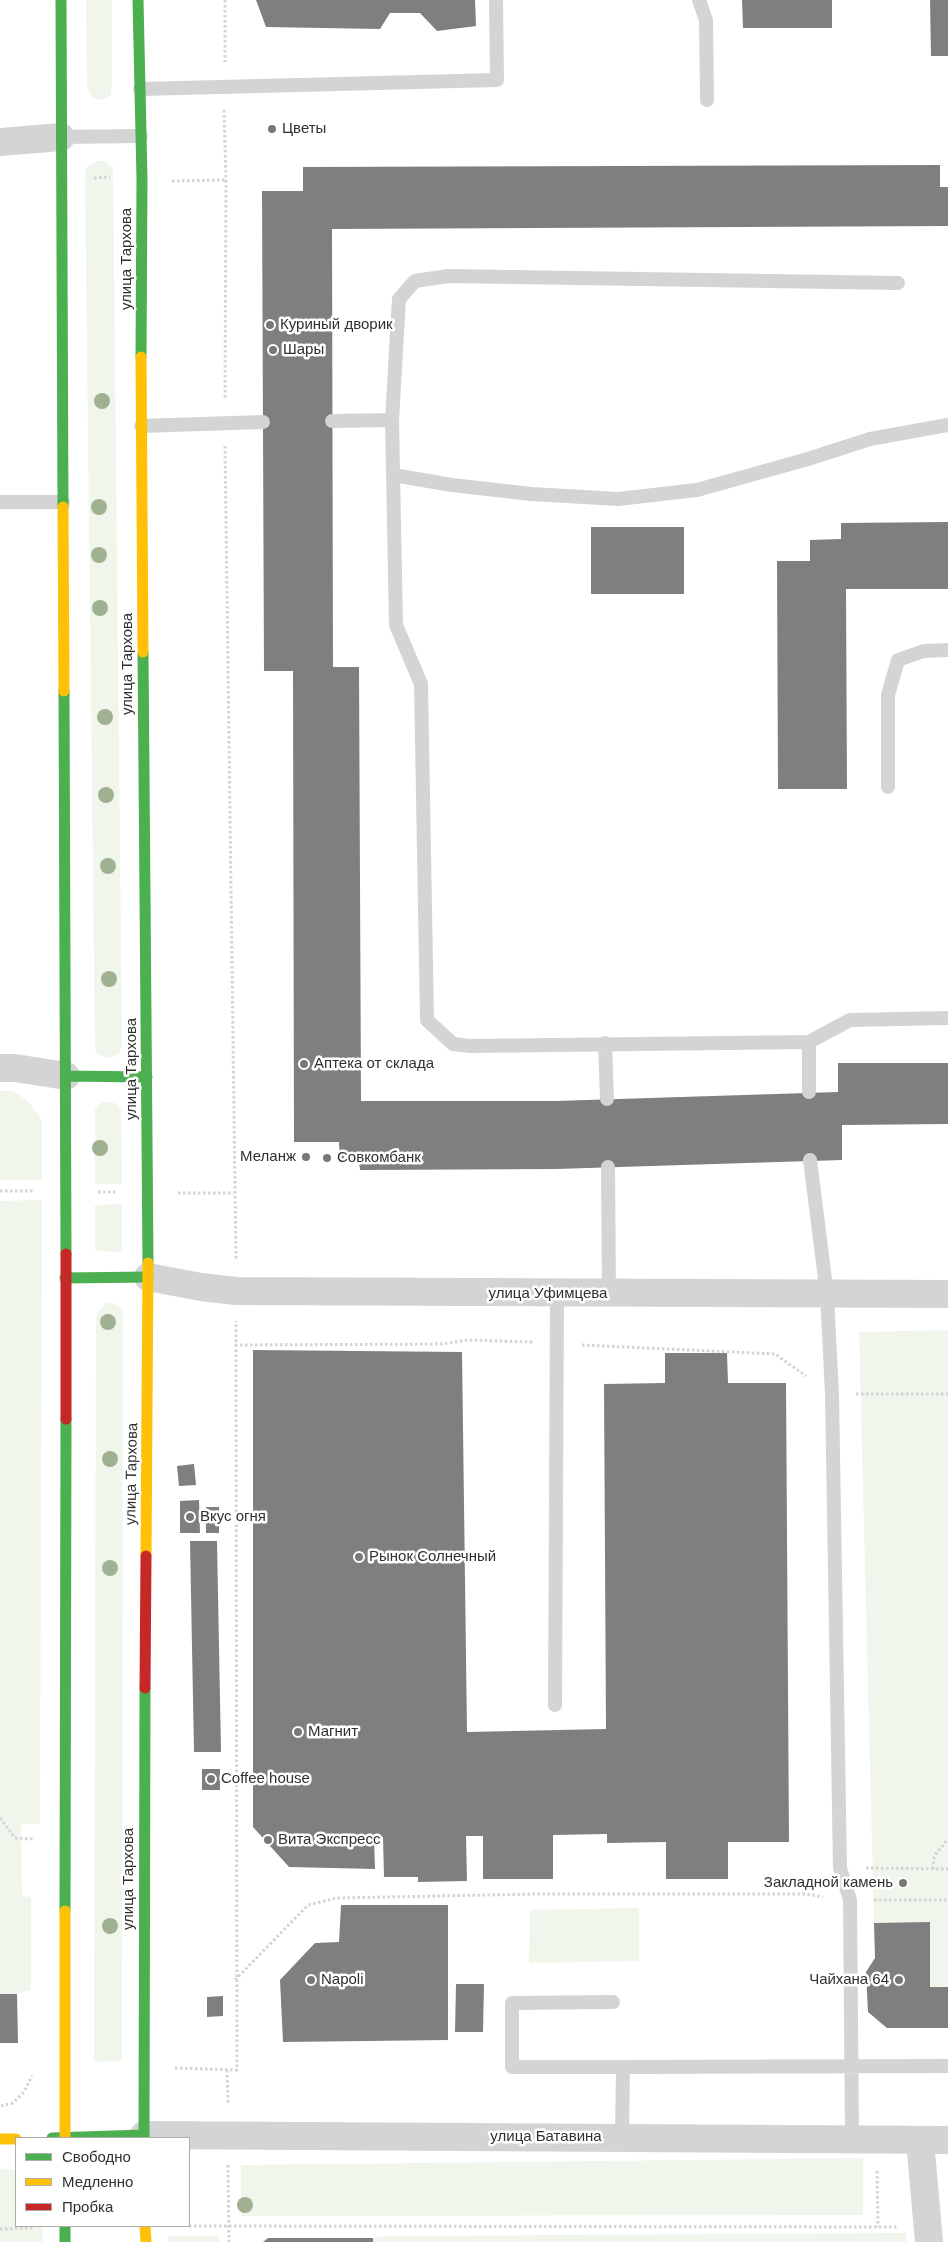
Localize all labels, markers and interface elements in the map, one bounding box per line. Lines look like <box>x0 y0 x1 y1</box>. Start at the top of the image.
place label: Цветы <box>282 120 326 138</box>
marker: Цветы <box>266 123 278 135</box>
street label: улица Тархова <box>118 208 136 310</box>
place label: Куриный дворик <box>280 316 393 334</box>
marker: Куриный дворик <box>264 319 276 331</box>
place label: Шары <box>283 341 324 359</box>
marker: Шары <box>267 344 279 356</box>
street label: улица Тархова <box>119 613 137 715</box>
street label: улица Тархова <box>123 1018 141 1120</box>
place label: Аптека от склада <box>314 1055 434 1073</box>
marker: Аптека от склада <box>298 1058 310 1070</box>
place label: Меланж <box>240 1148 296 1166</box>
place label: Совкомбанк <box>337 1149 421 1167</box>
marker: Меланж <box>300 1151 312 1163</box>
marker: Совкомбанк <box>321 1152 333 1164</box>
street label: улица Уфимцева <box>489 1285 607 1303</box>
street label: улица Тархова <box>122 1423 142 1525</box>
place label: Вкус огня <box>200 1508 266 1526</box>
marker: Вкус огня <box>184 1511 196 1523</box>
place label: Рынок Солнечный <box>369 1548 496 1566</box>
marker: Рынок Солнечный <box>353 1551 365 1563</box>
place label: Магнит <box>308 1723 358 1741</box>
marker: Магнит <box>292 1726 304 1738</box>
place label: Coffee house <box>221 1770 310 1788</box>
marker: Coffee house <box>205 1773 217 1785</box>
street label: улица Тархова <box>120 1828 138 1930</box>
place label: Вита Экспресс <box>278 1831 380 1849</box>
marker: Вита Экспресс <box>262 1834 274 1846</box>
place label: Закладной камень <box>764 1874 893 1892</box>
marker: Закладной камень <box>897 1877 909 1889</box>
place label: Napoli <box>321 1971 364 1989</box>
place label: Чайхана 64 <box>809 1971 889 1989</box>
marker: Napoli <box>305 1974 317 1986</box>
marker: Чайхана 64 <box>893 1974 905 1986</box>
street label: улица Батавина <box>490 2128 602 2146</box>
legend <box>15 2137 190 2227</box>
text: Свободно <box>62 2148 131 2165</box>
text: Медленно <box>62 2173 133 2190</box>
text: Пробка <box>62 2198 113 2215</box>

